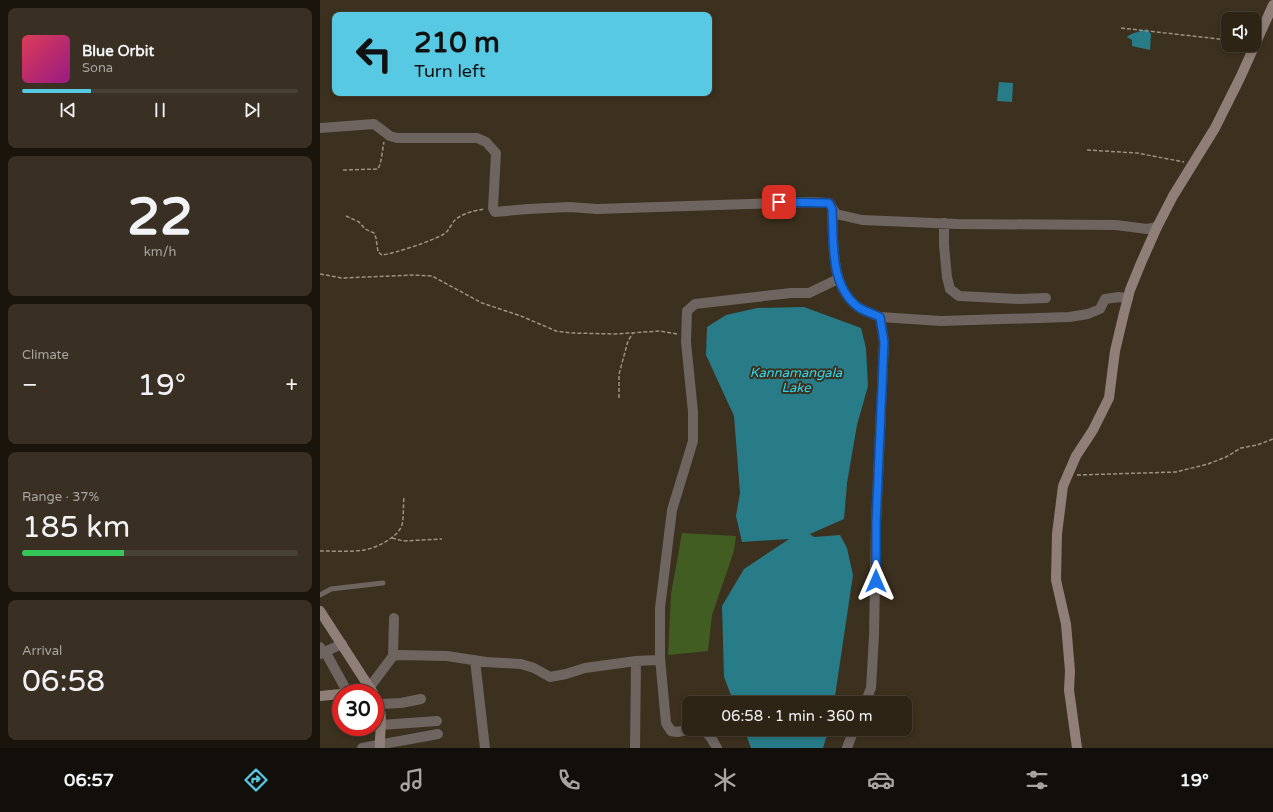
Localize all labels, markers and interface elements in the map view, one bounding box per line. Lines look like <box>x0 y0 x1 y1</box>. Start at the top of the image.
map controls <box>1221 12 1261 52</box>
button: sound <box>1221 12 1261 52</box>
text: 210 m <box>414 26 500 60</box>
icon: left <box>348 28 400 80</box>
text: Blue Orbit <box>82 42 154 60</box>
text: Sona <box>82 60 113 76</box>
text: Turn left <box>414 60 486 82</box>
icon: previous <box>57 99 79 121</box>
icon: pause <box>149 99 171 121</box>
icon: next <box>241 99 263 121</box>
pin <box>762 185 796 219</box>
text: 22 <box>127 186 193 249</box>
icon: arrive <box>768 191 790 213</box>
text: km/h <box>144 244 176 260</box>
text: Climate <box>22 347 69 363</box>
water label: Kannamangala Lake <box>750 365 843 396</box>
text: 19° <box>137 367 186 404</box>
text: − <box>22 372 38 398</box>
text: + <box>286 372 298 398</box>
text: Range · 37% <box>22 489 99 505</box>
text: 185 km <box>22 509 130 546</box>
position arrow <box>855 560 897 602</box>
text: Arrival <box>22 643 62 659</box>
text: 06:58 <box>22 663 105 700</box>
speed limit sign: 30 <box>332 684 384 736</box>
text: 06:58 · 1 min · 360 m <box>722 707 872 725</box>
icon: directions <box>242 766 270 794</box>
icon: music <box>398 766 426 794</box>
icon: phone <box>555 766 583 794</box>
icon: climate <box>711 766 739 794</box>
icon: car <box>867 766 895 794</box>
icon: filters <box>1023 766 1051 794</box>
text: 06:57 <box>64 769 114 791</box>
text: 19° <box>1179 769 1209 791</box>

